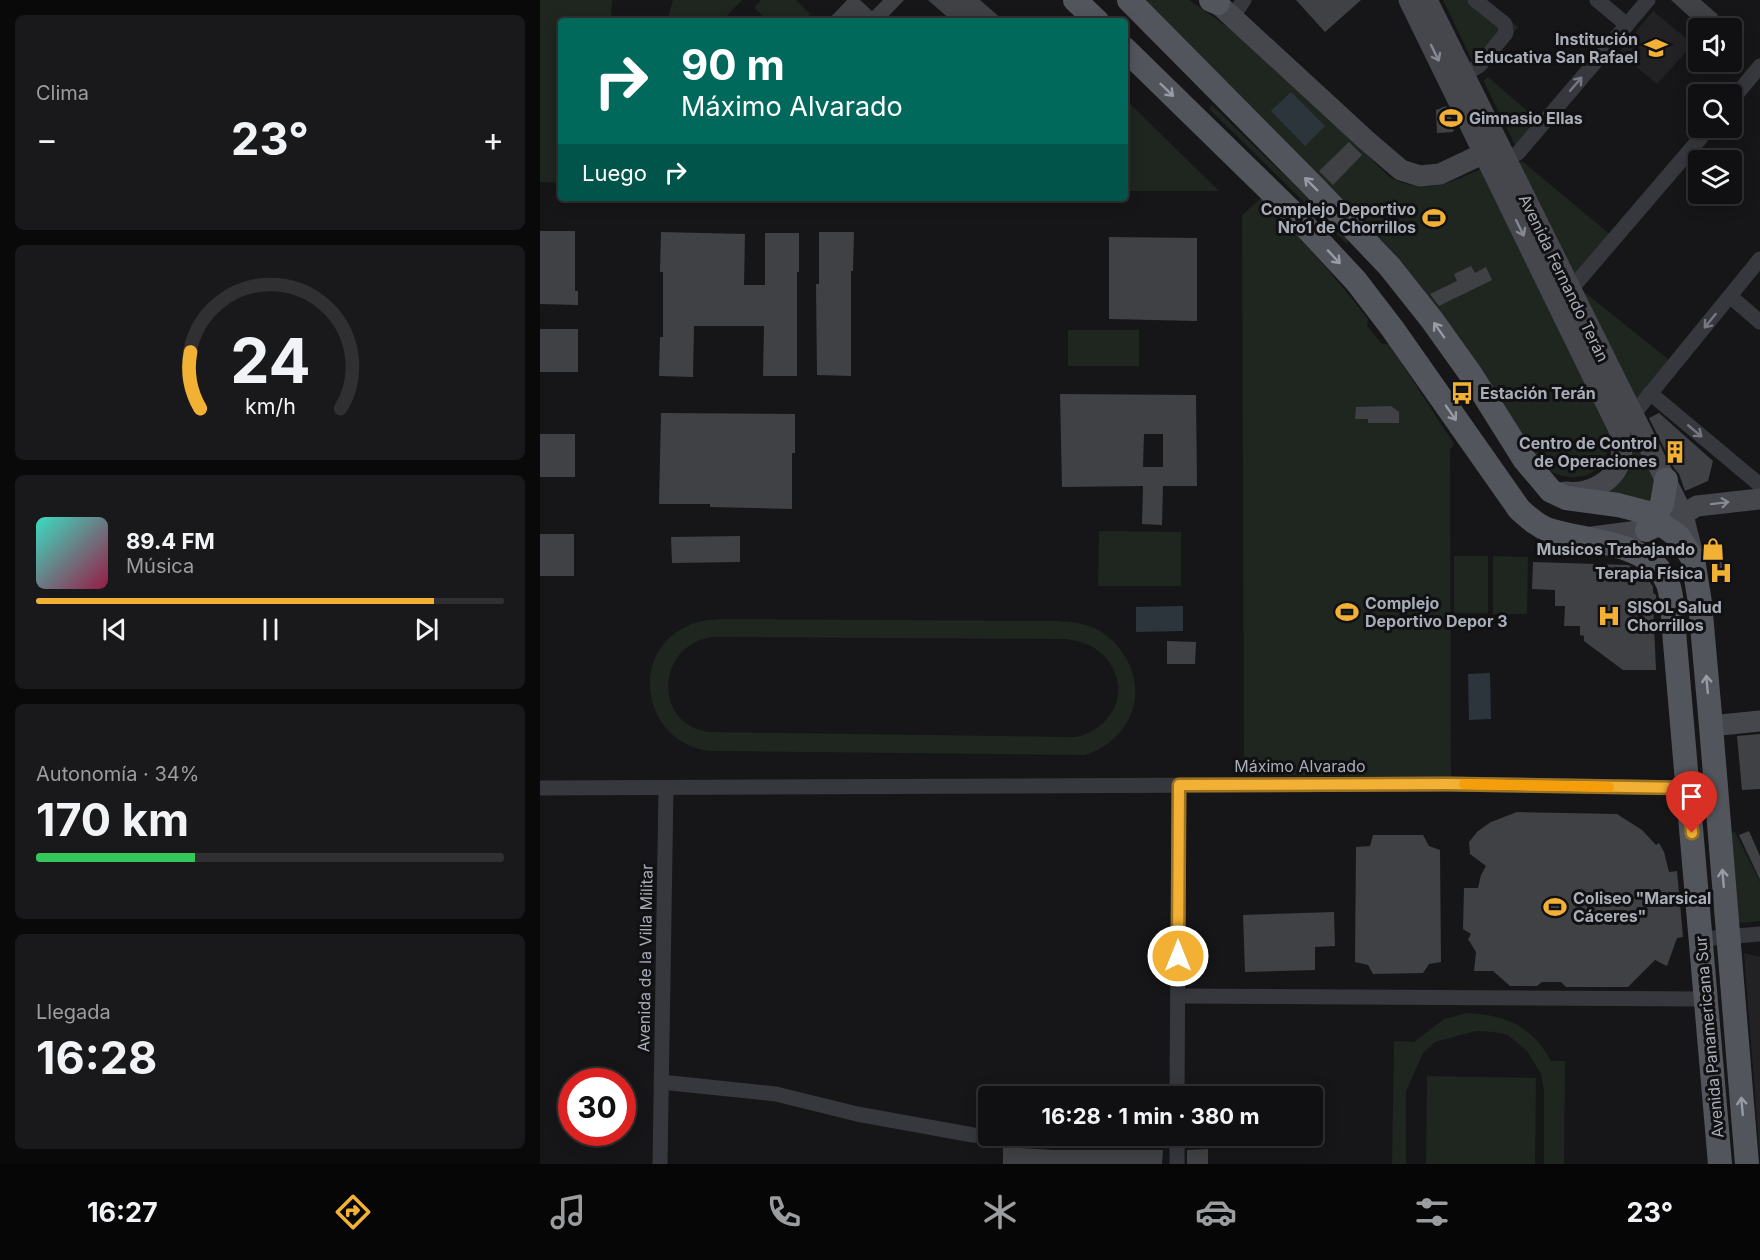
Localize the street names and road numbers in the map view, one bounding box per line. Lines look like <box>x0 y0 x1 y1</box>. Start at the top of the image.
street label: Avenida Fernando Terán <box>1515 191 1613 365</box>
street label: Máximo Alvarado <box>1234 756 1366 776</box>
street label: Avenida de la Villa Militar <box>633 864 657 1052</box>
street label: Avenida Panamericana Sur <box>1690 935 1728 1139</box>

